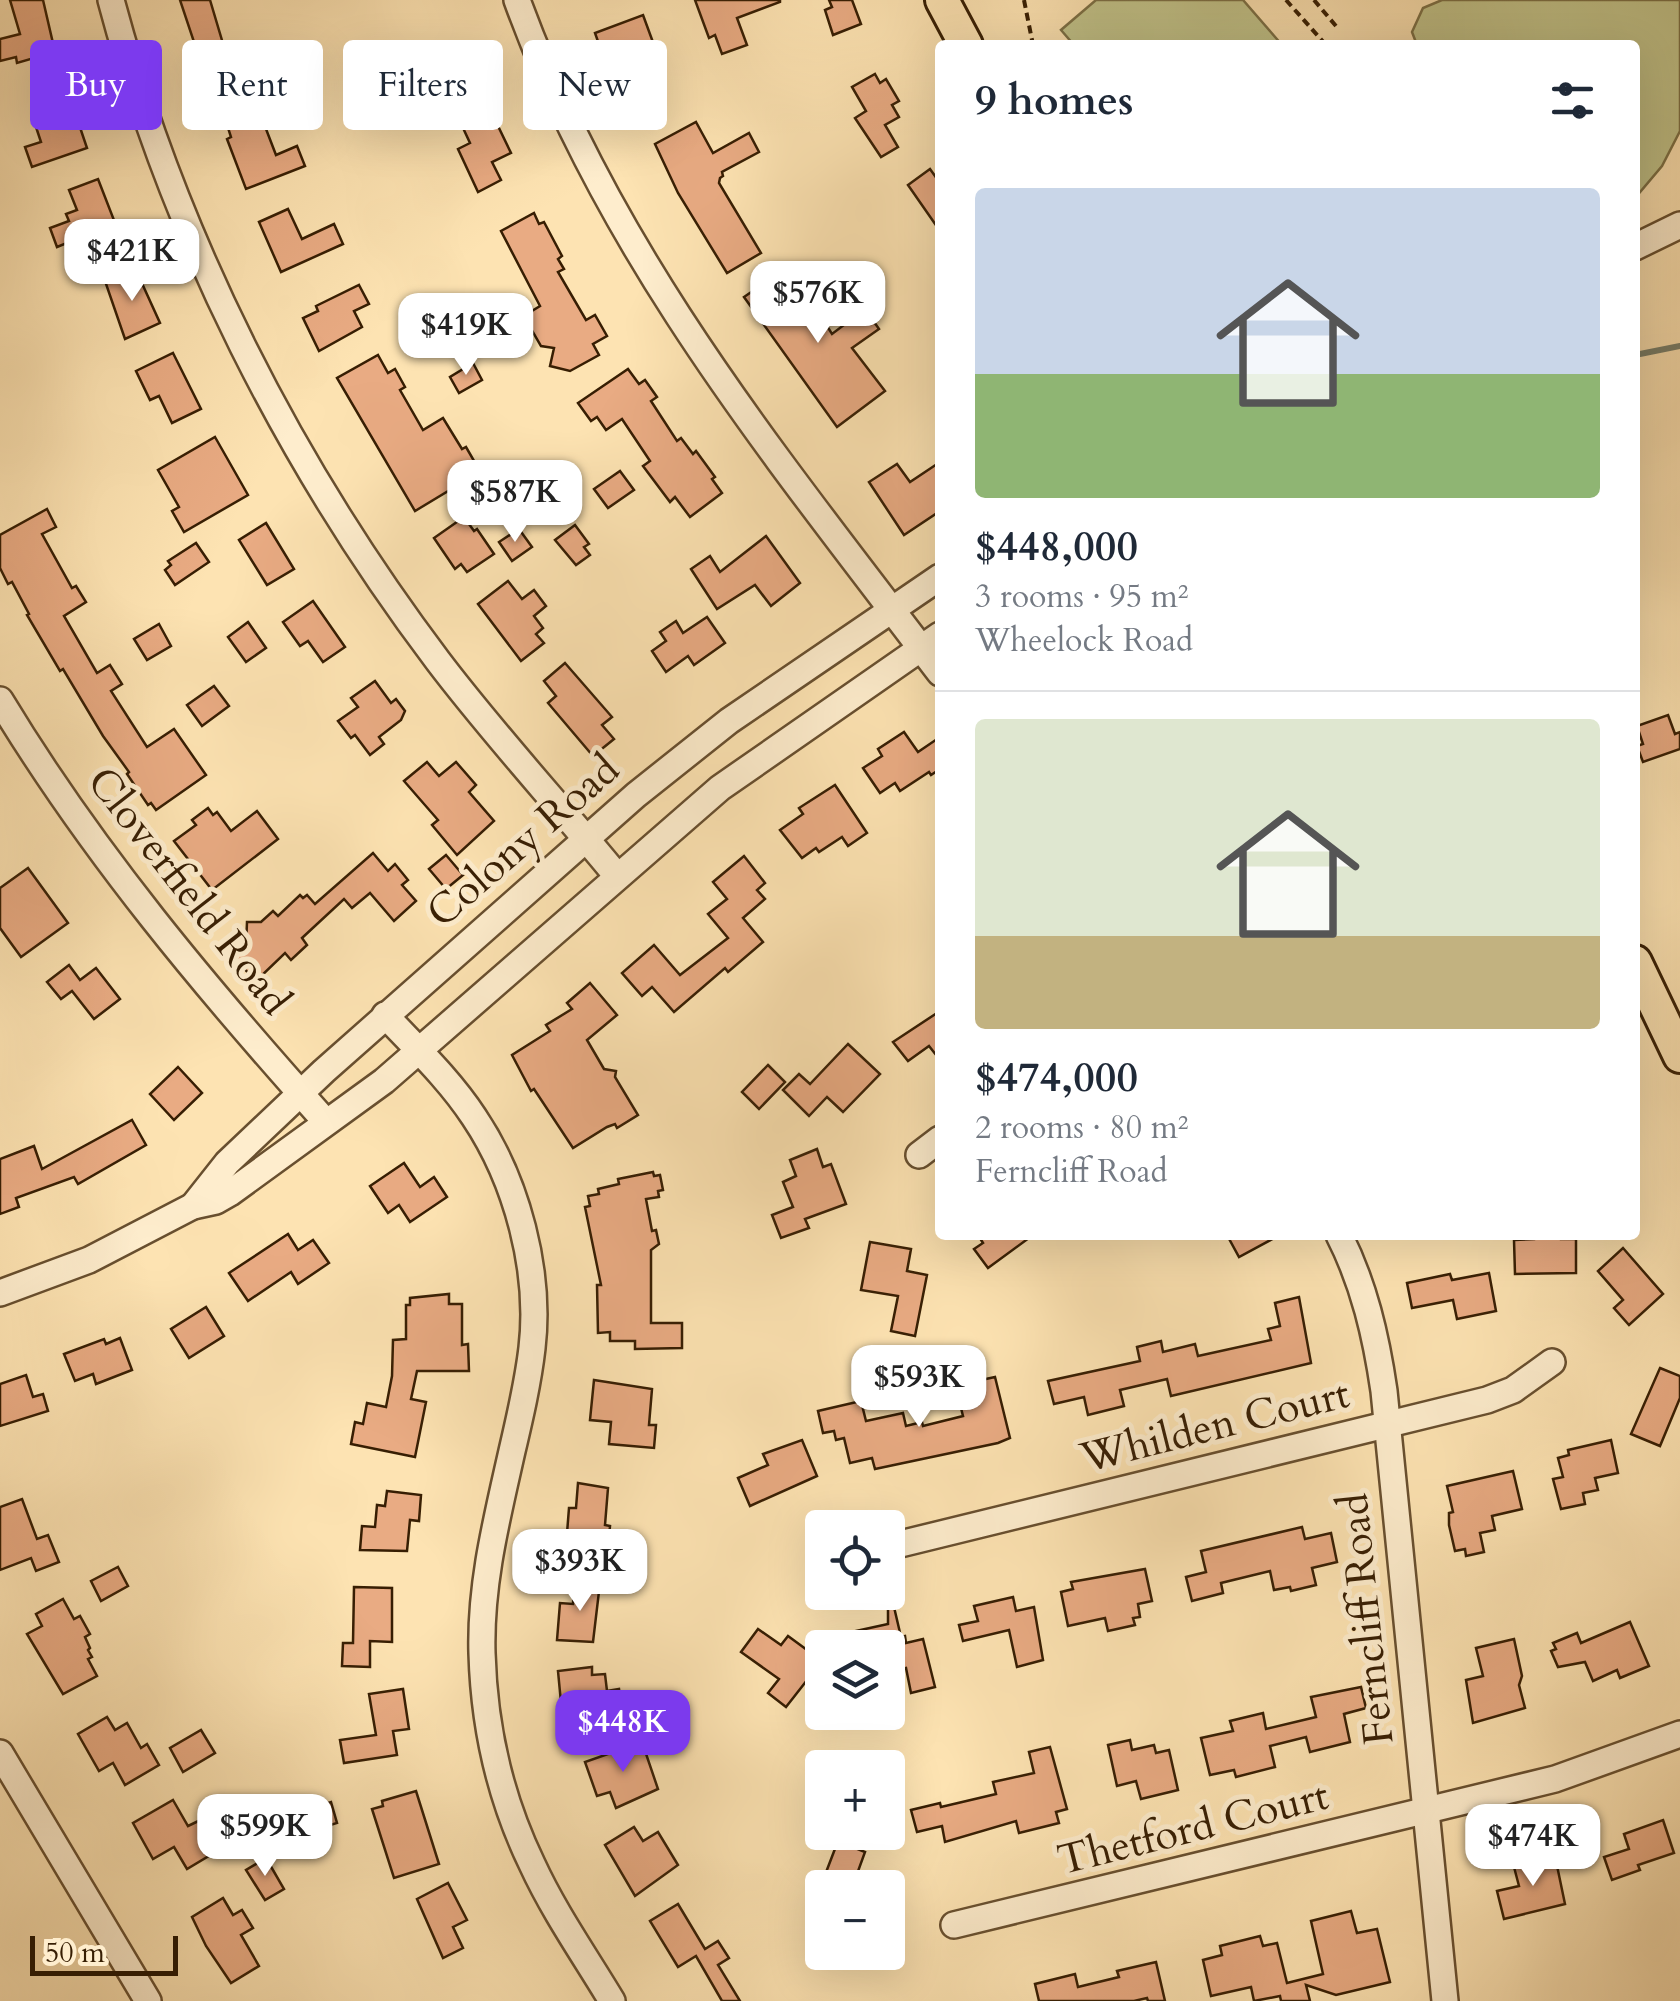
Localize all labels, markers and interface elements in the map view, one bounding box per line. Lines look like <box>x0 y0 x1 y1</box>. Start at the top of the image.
chip: Buy <box>30 40 162 130</box>
chip: Rent <box>182 40 323 130</box>
chip: Filters <box>343 40 503 130</box>
chip: New <box>523 40 667 130</box>
text: 9 homes <box>975 72 1133 129</box>
icon: filters <box>1545 73 1600 128</box>
pin: $421K <box>62 219 202 304</box>
text: $421K <box>86 229 178 273</box>
icon: home <box>1198 253 1378 433</box>
pin: $576K <box>748 261 888 346</box>
text: $576K <box>772 271 864 315</box>
pin: $419K <box>396 293 536 378</box>
text: $419K <box>420 303 512 347</box>
pin: $587K <box>445 460 585 545</box>
text: $587K <box>469 470 561 514</box>
text: $448,000 <box>975 518 1138 575</box>
text: 3 rooms · 95 m² <box>975 575 1188 619</box>
text: Wheelock Road <box>975 619 1193 663</box>
street label: Colony Road <box>415 741 631 941</box>
street label: Cloverfield Road <box>74 755 304 1027</box>
icon: home <box>1198 784 1378 964</box>
text: $474,000 <box>975 1049 1138 1106</box>
text: 2 rooms · 80 m² <box>975 1106 1188 1150</box>
text: Ferncliff Road <box>975 1150 1168 1194</box>
pin: $593K <box>849 1345 989 1430</box>
text: $593K <box>873 1355 965 1399</box>
street label: Whilden Court <box>1074 1365 1355 1487</box>
street label: Ferncliff Road <box>1324 1490 1408 1748</box>
map controls <box>805 1510 905 1970</box>
button: locate <box>805 1510 905 1610</box>
pin: $393K <box>510 1529 650 1614</box>
text: $393K <box>534 1539 626 1583</box>
button: layers <box>805 1630 905 1730</box>
pin: $448K <box>553 1690 693 1775</box>
text: $448K <box>577 1700 669 1744</box>
button: + <box>805 1750 905 1850</box>
street label: Thetford Court <box>1052 1767 1334 1889</box>
pin: $599K <box>195 1794 335 1879</box>
text: $599K <box>219 1804 311 1848</box>
pin: $474K <box>1463 1804 1603 1889</box>
text: $474K <box>1487 1814 1579 1858</box>
button: − <box>805 1870 905 1970</box>
scale bar <box>30 1931 178 1976</box>
text: 50 m <box>45 1934 105 1972</box>

